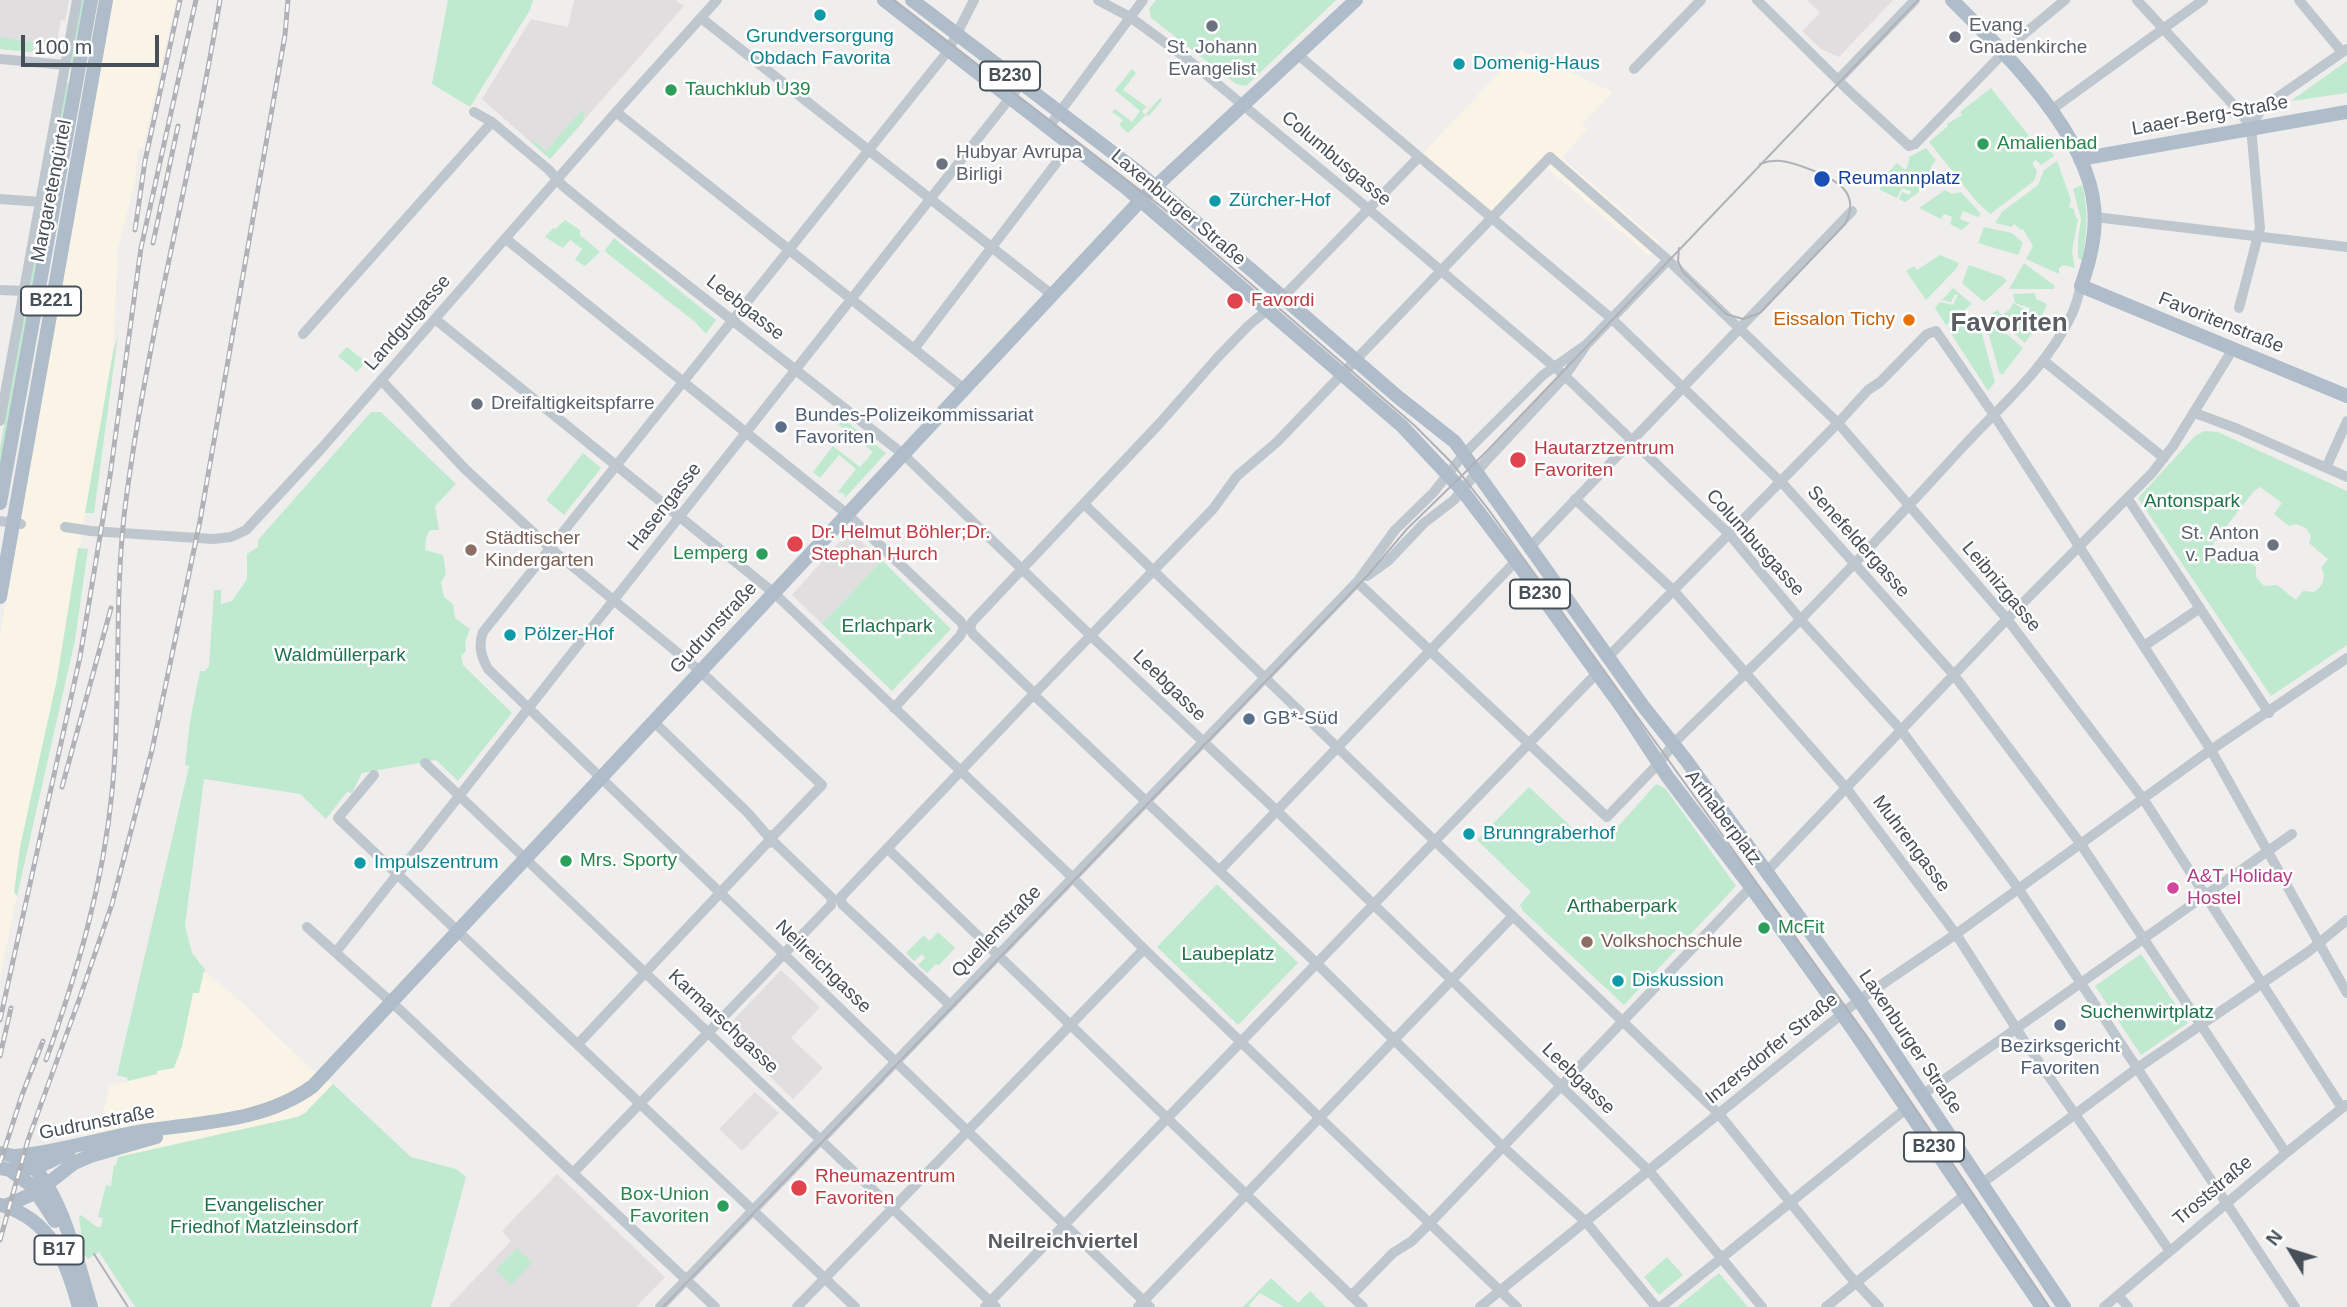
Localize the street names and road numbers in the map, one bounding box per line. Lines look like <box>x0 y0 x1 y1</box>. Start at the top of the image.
road number: B230 <box>980 62 1040 90</box>
street label: Laaer-Berg-Straße <box>2130 91 2290 141</box>
street label: Columbusgasse <box>1276 106 1396 212</box>
street label: Margaretengürtel <box>27 118 77 264</box>
street label: Laxenburger Straße <box>1106 145 1250 271</box>
street label: Landgutgasse <box>360 270 456 376</box>
street label: Leebgasse <box>701 270 789 346</box>
road number: B221 <box>21 286 81 316</box>
street label: Favoritenstraße <box>2155 288 2287 358</box>
street label: Hasengasse <box>624 458 706 556</box>
street label: Senefeldergasse <box>1802 481 1914 603</box>
street label: Columbusgasse <box>1701 485 1809 601</box>
street label: Leibnizgasse <box>1957 537 2045 637</box>
street label: Gudrunstraße <box>666 577 762 679</box>
road number: B230 <box>1510 580 1570 608</box>
street label: Leebgasse <box>1128 646 1210 726</box>
street label: Arthaberplatz <box>1680 766 1766 870</box>
street label: Muhrengasse <box>1867 791 1955 897</box>
street label: Quellenstraße <box>947 881 1047 983</box>
street label: Neilreichgasse <box>770 916 876 1018</box>
street label: Karmarschgasse <box>663 965 783 1079</box>
street label: Laxenburger Straße <box>1853 966 1967 1118</box>
street label: Inzersdorfer Straße <box>1701 989 1843 1109</box>
street label: Leebgasse <box>1537 1039 1619 1119</box>
street label: Gudrunstraße <box>37 1101 157 1145</box>
road number: B230 <box>1904 1132 1964 1162</box>
street label: Troststraße <box>2169 1151 2257 1231</box>
road number: B17 <box>34 1236 84 1265</box>

